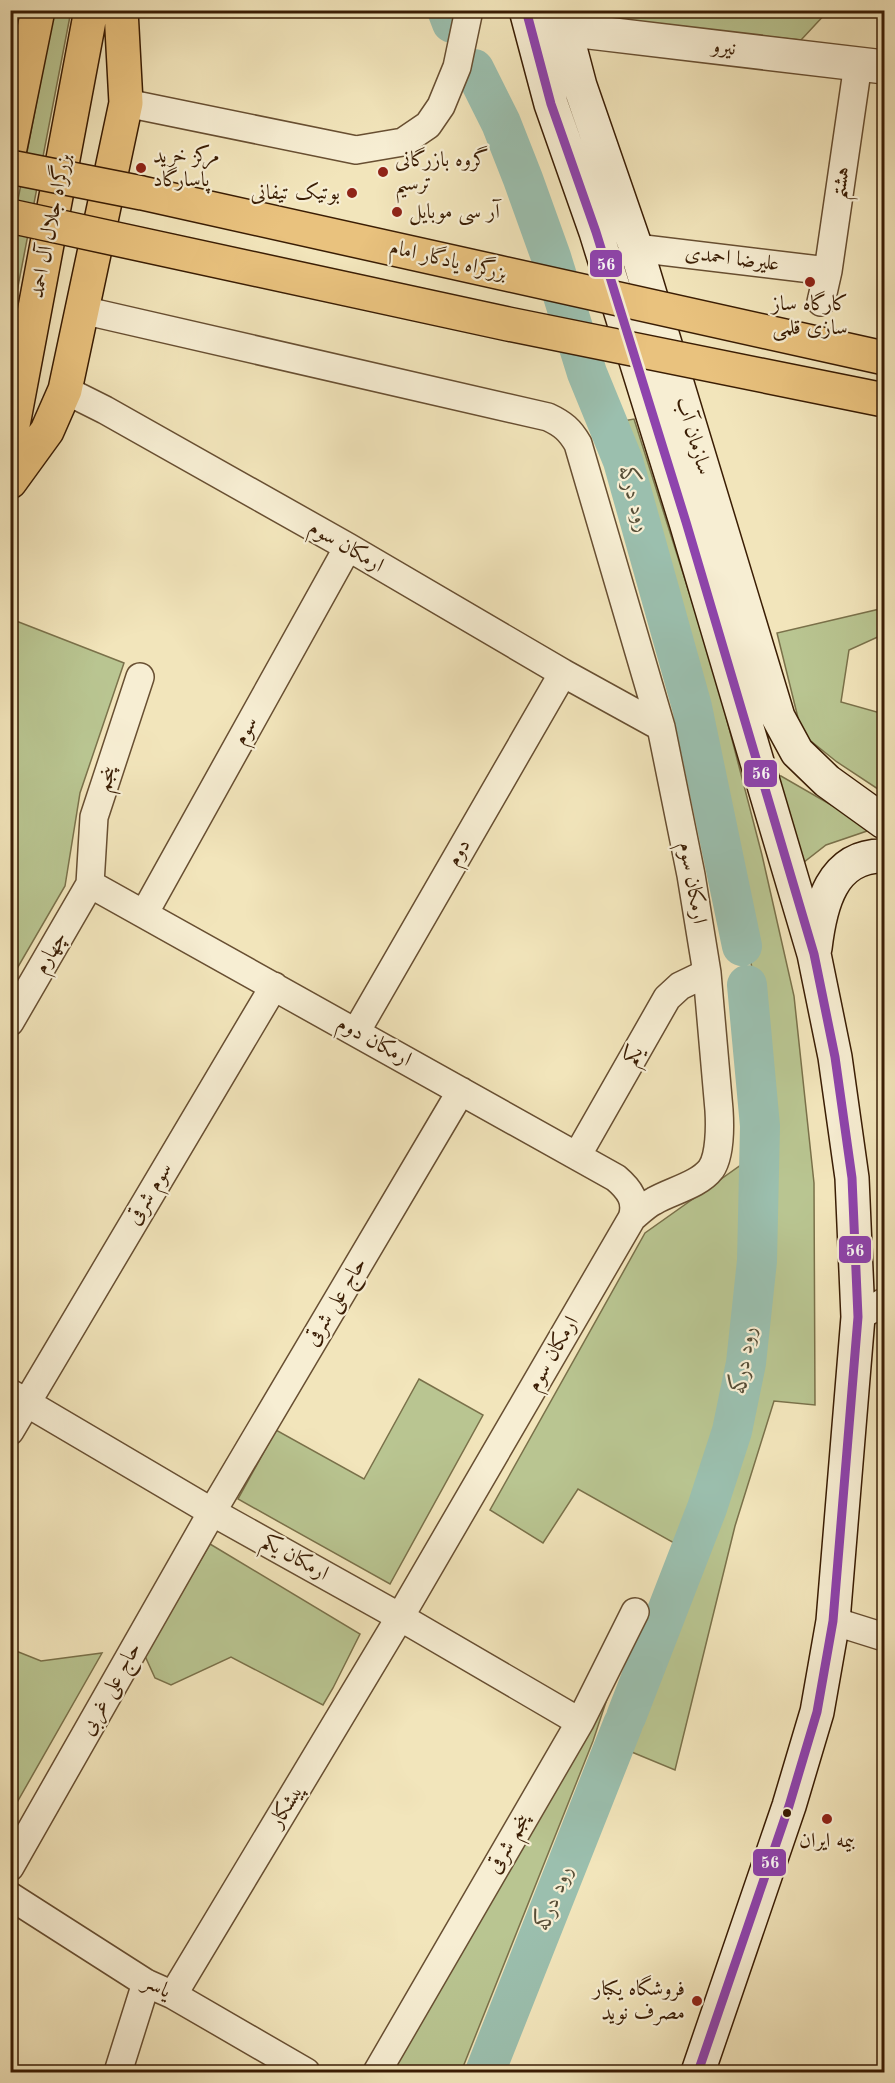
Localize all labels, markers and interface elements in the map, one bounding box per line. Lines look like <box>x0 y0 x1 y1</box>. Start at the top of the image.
street label: نیرو <box>709 36 737 60</box>
place label: مرکز خرید پاسارگاد <box>153 144 219 194</box>
place label: گروه بازرگانی ترسیم <box>395 145 489 204</box>
street label: بزرگراه جلال آل احمد <box>22 151 76 300</box>
marker: مرکز خرید پاسارگاد <box>134 161 148 175</box>
marker: گروه بازرگانی ترسیم <box>376 165 390 179</box>
street label: هشتم <box>828 165 863 202</box>
place label: بوتیک تیفانی <box>250 181 340 205</box>
marker: بوتیک تیفانی <box>345 186 359 200</box>
place label: آر سی موبایل <box>409 198 502 226</box>
marker: آر سی موبایل <box>390 205 404 219</box>
street label: بزرگراه یادگار امام <box>386 232 510 291</box>
street label: علیرضا احمدی <box>684 243 780 275</box>
line badge: 56 <box>589 249 623 278</box>
text: 56 <box>597 258 615 274</box>
marker: کارگاه ساز سازی قلمی <box>803 275 817 289</box>
place label: کارگاه ساز سازی قلمی <box>770 290 848 341</box>
street label: سازمان آب <box>670 394 719 478</box>
water label: رود درکه <box>613 462 658 535</box>
street label: ارمکان سوم <box>302 515 388 582</box>
street label: سوم <box>230 713 267 752</box>
line badge: 56 <box>743 759 778 788</box>
street label: پنجم <box>93 762 129 797</box>
text: 56 <box>752 767 770 783</box>
street label: دوم <box>443 836 480 873</box>
street label: ارمکان سوم <box>669 840 711 927</box>
street label: چهارم <box>31 928 76 981</box>
street label: ارمکان دوم <box>330 1011 416 1076</box>
street label: یکم <box>619 1041 655 1073</box>
street label: سوم شرقی <box>123 1159 182 1232</box>
line badge: 56 <box>838 1235 872 1264</box>
text: 56 <box>846 1244 864 1260</box>
street label: حاج علی شرقی <box>301 1254 377 1353</box>
street label: ارمکان سوم <box>521 1312 588 1398</box>
water label: رود درکه <box>724 1324 761 1396</box>
street label: ارمکان یکم <box>254 1529 333 1592</box>
street label: حاج علی غربی <box>77 1639 151 1742</box>
street label: پیشکار <box>263 1779 310 1834</box>
unlabelled marker <box>781 1807 793 1819</box>
street label: پنجم شرقی <box>483 1809 542 1881</box>
marker: بیمه ایران <box>820 1812 834 1826</box>
place label: بیمه ایران <box>799 1831 855 1853</box>
line badge: 56 <box>752 1848 787 1877</box>
text: 56 <box>761 1856 779 1872</box>
water label: رود درکه <box>527 1861 578 1934</box>
street label: یاسر <box>137 1970 175 2005</box>
place label: فروشگاه یکبار مصرف نوید <box>591 1975 685 2026</box>
marker: فروشگاه یکبار مصرف نوید <box>690 1994 704 2008</box>

